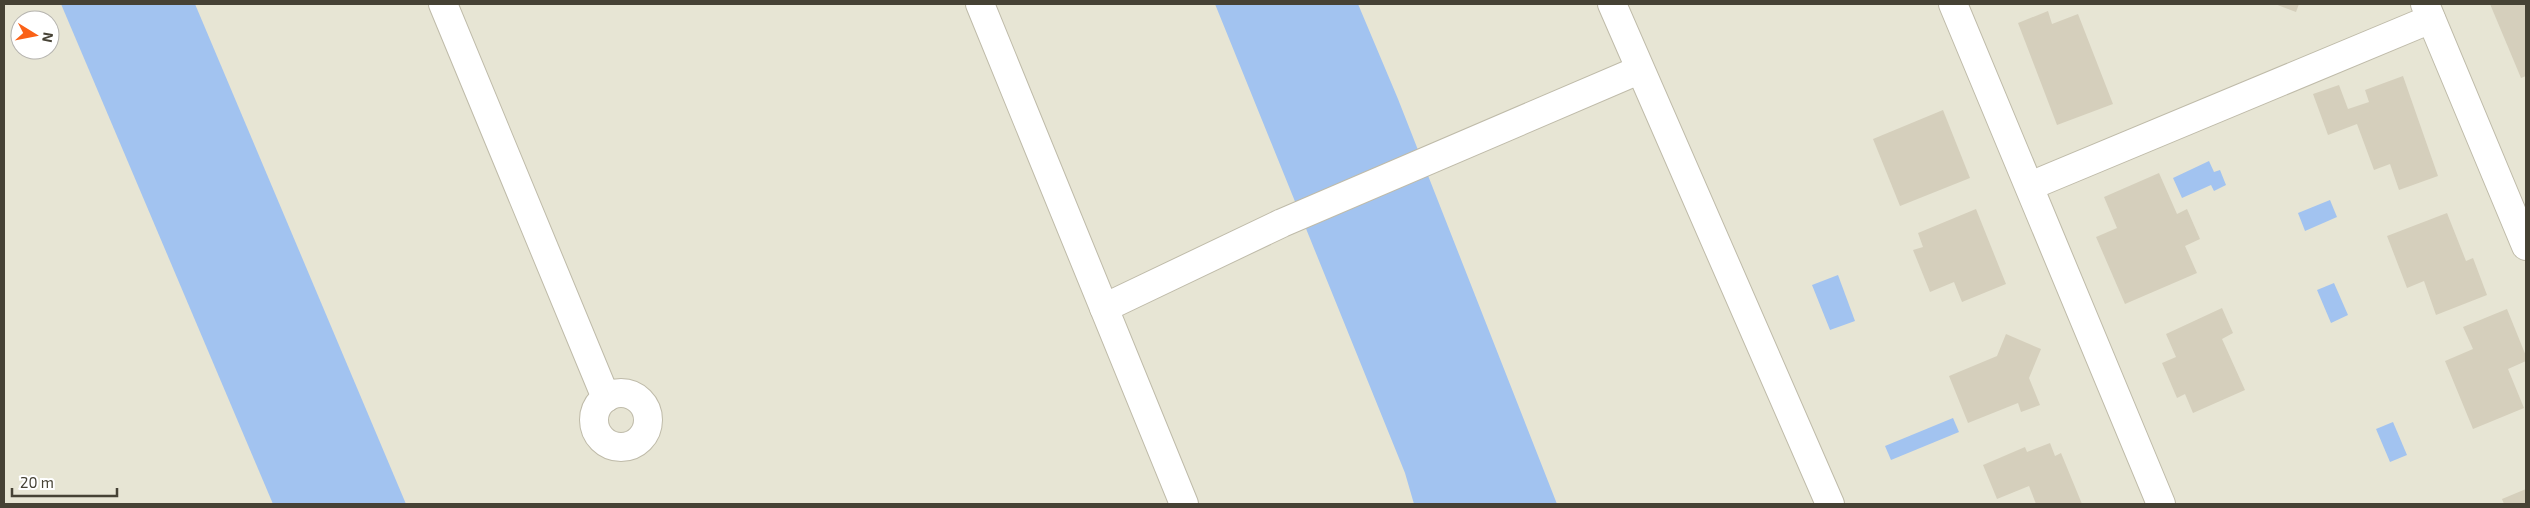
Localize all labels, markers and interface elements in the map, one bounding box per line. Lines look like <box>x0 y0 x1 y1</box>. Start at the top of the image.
north arrow <box>10 10 60 60</box>
text: N <box>39 31 58 44</box>
scale bar <box>12 466 118 498</box>
text: 20 m <box>20 473 54 491</box>

